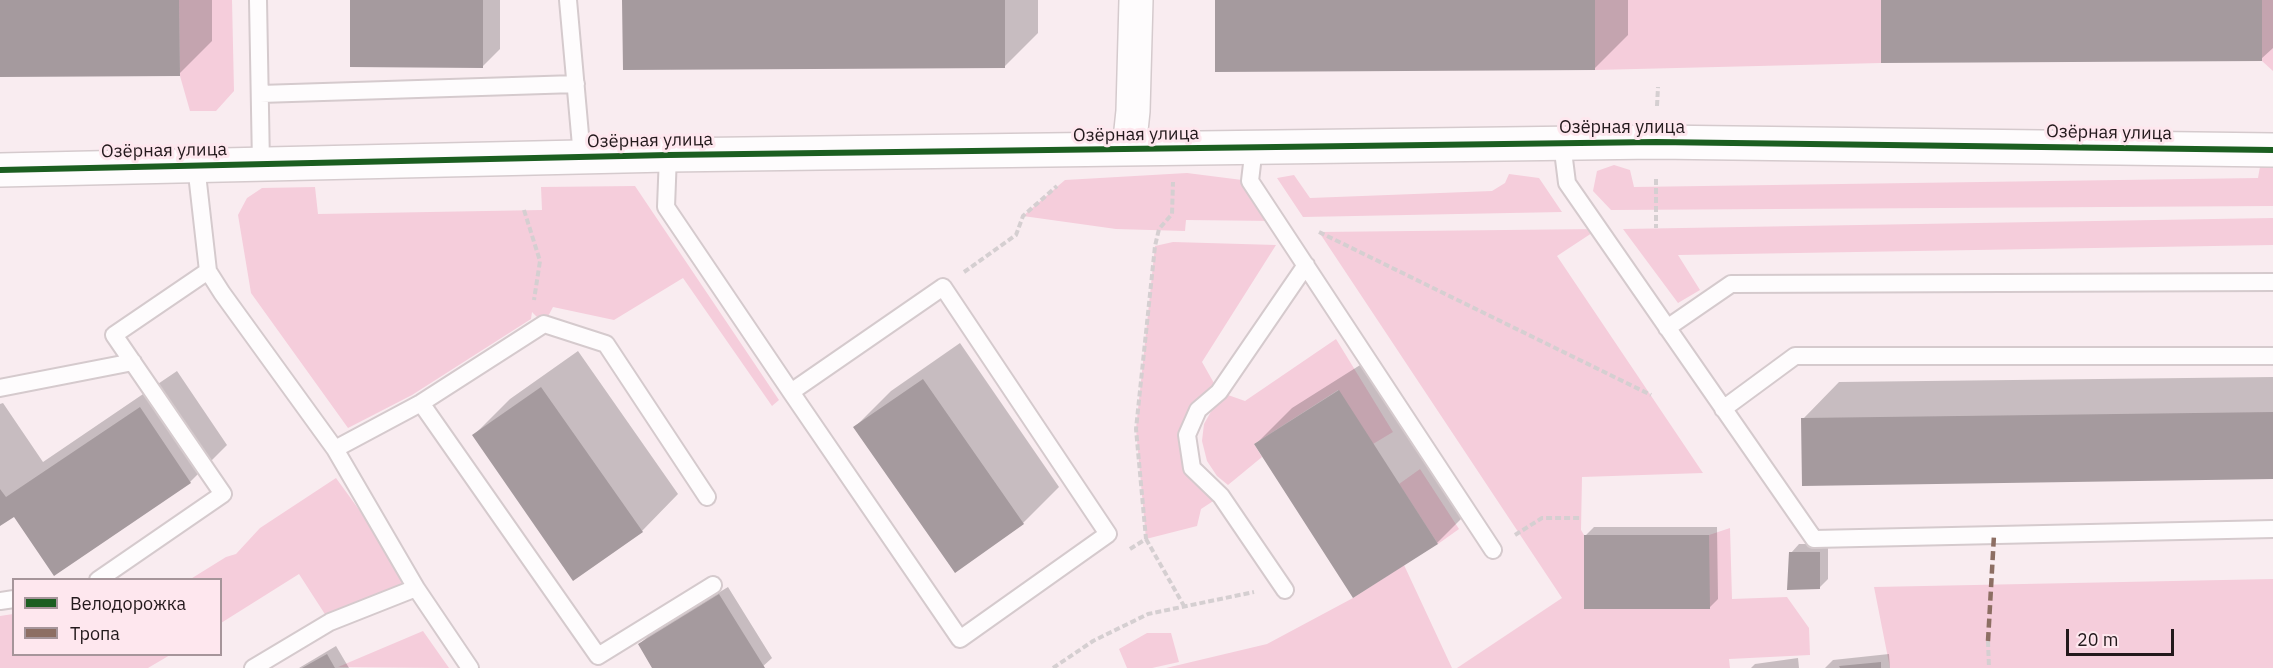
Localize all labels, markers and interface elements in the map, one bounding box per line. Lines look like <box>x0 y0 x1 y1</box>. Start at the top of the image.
street label: Озёрная улица <box>1559 117 1685 139</box>
street label: Озёрная улица <box>2046 121 2172 145</box>
street label: Озёрная улица <box>1073 123 1199 147</box>
street label: Озёрная улица <box>587 129 713 153</box>
street label: Озёрная улица <box>101 139 227 163</box>
legend <box>12 578 222 656</box>
text: Велодорожка <box>70 592 186 615</box>
scale bar <box>2069 617 2177 655</box>
text: Тропа <box>70 622 120 645</box>
text: 20 m <box>2077 628 2119 651</box>

